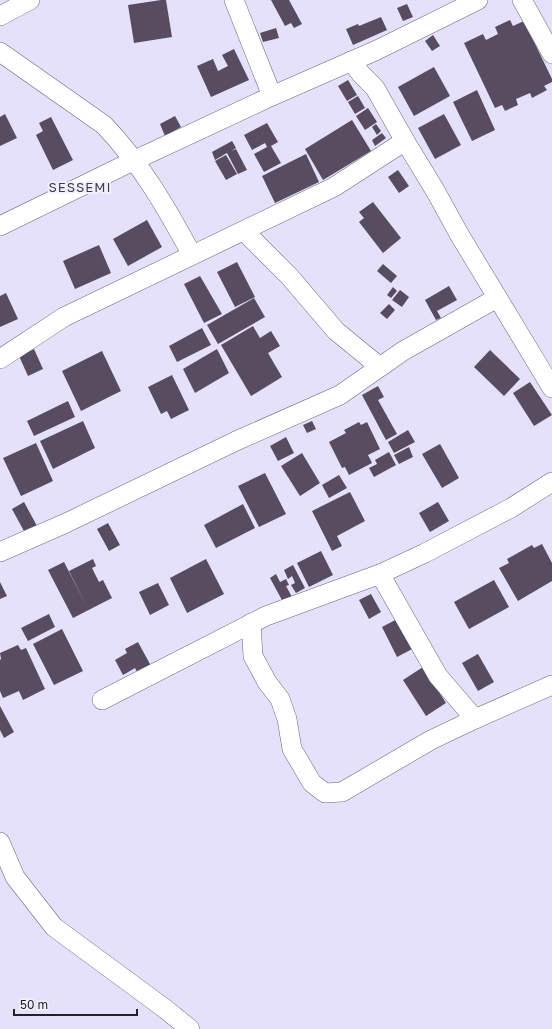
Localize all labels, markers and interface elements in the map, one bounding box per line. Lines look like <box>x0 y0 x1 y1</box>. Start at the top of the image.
district label: SESSEMI <box>48 179 112 195</box>
scale bar <box>14 991 137 1017</box>
text: 50 m <box>20 997 48 1012</box>

